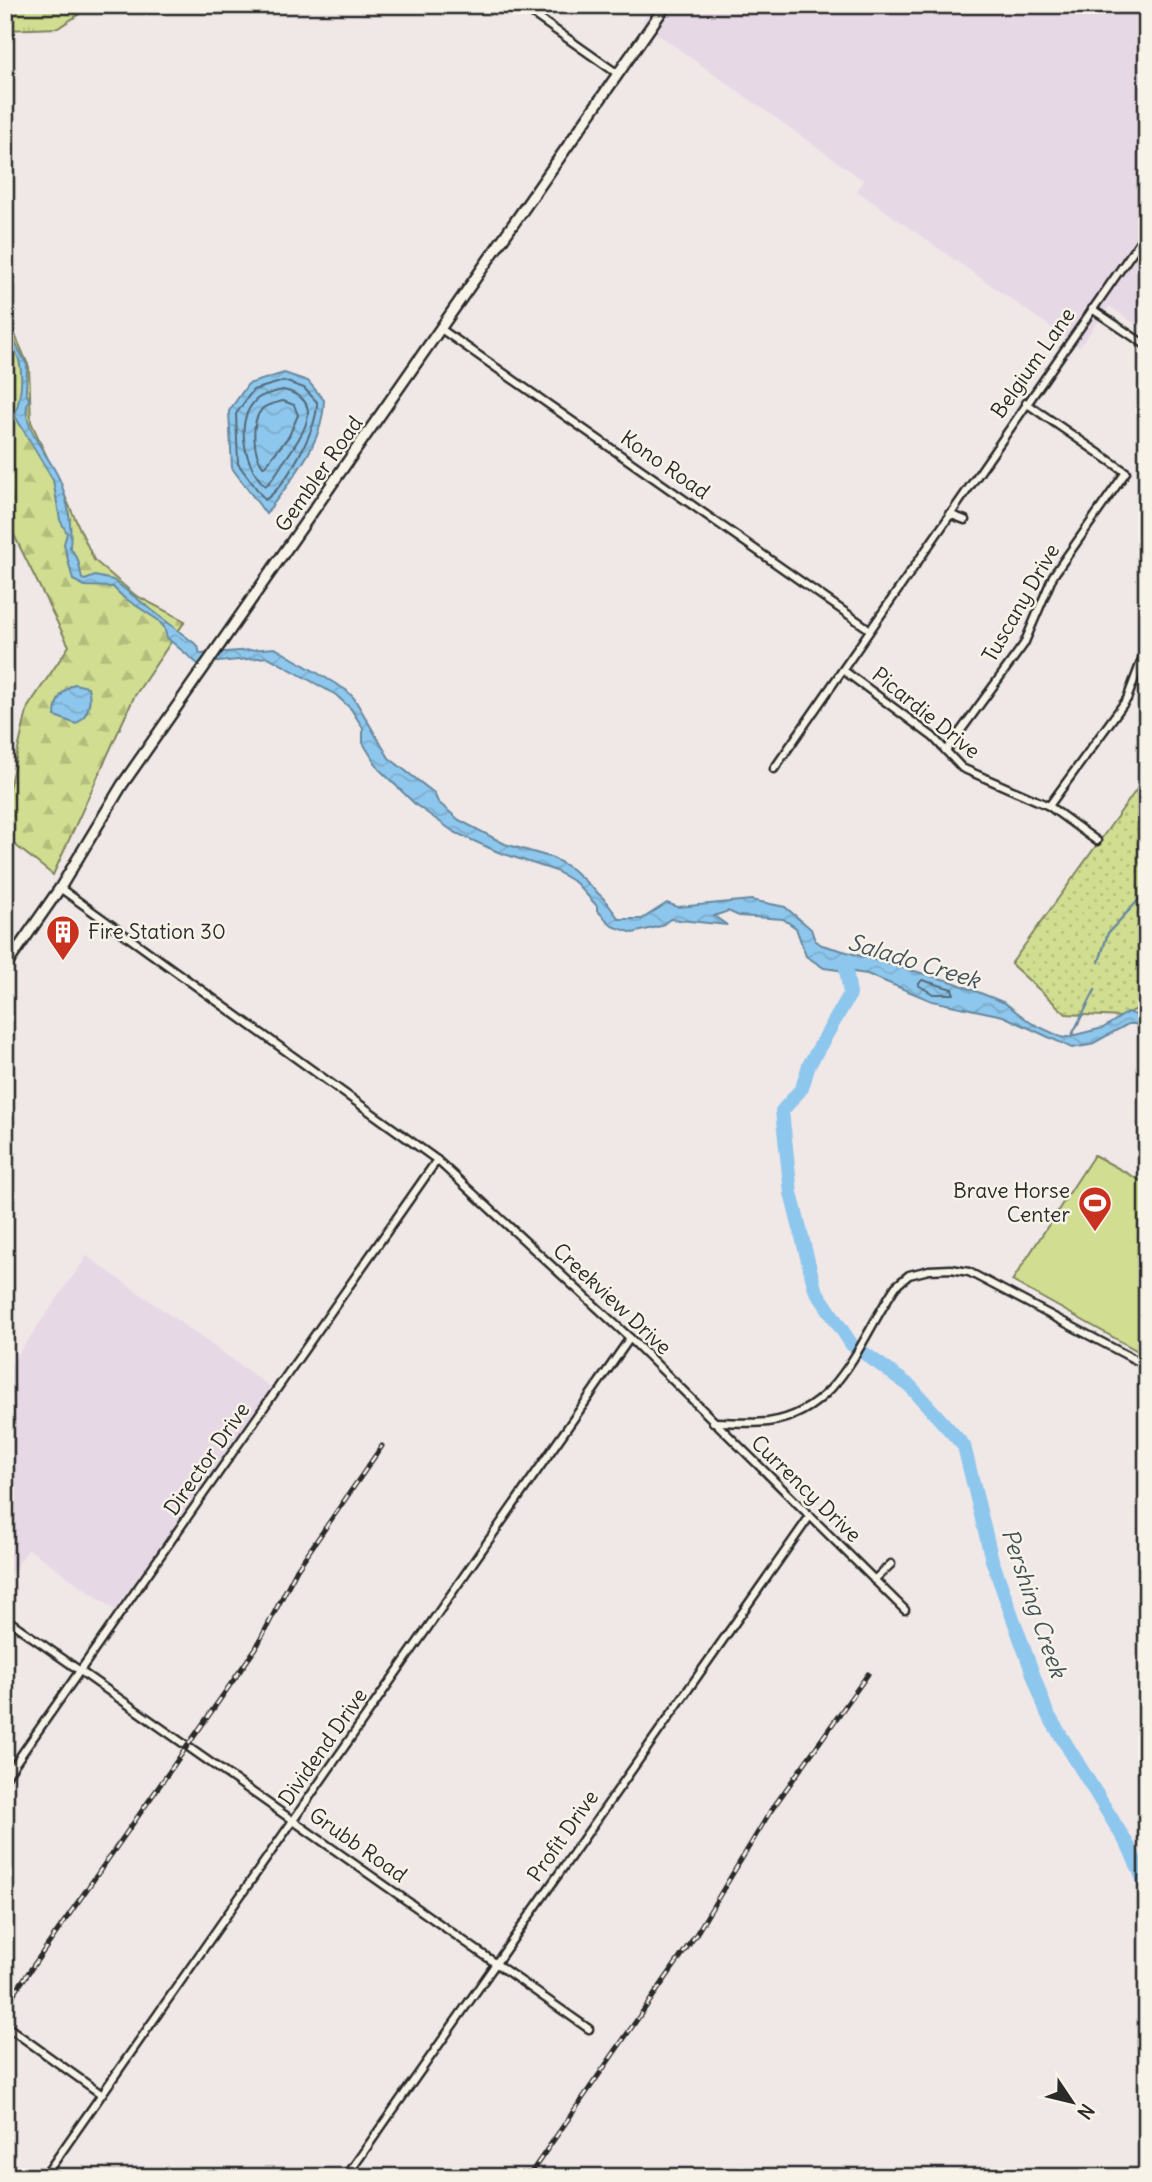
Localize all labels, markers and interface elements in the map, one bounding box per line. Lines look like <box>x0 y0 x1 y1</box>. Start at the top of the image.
street label: Belgium Lane <box>985 302 1081 423</box>
street label: Gembler Road <box>269 411 368 537</box>
street label: Kono Road <box>615 424 715 505</box>
street label: Tuscany Drive <box>976 539 1065 667</box>
street label: Picardie Drive <box>867 661 986 764</box>
building icon: Fire Station 30 <box>44 913 82 962</box>
place label: Fire Station 30 <box>88 918 226 945</box>
water label: Salado Creek <box>845 927 985 995</box>
place label: Brave Horse Center <box>953 1177 1070 1228</box>
sports icon: Brave Horse Center <box>1076 1184 1114 1233</box>
street label: Creekview Drive <box>547 1237 677 1360</box>
street label: Director Drive <box>158 1397 255 1520</box>
street label: Currency Drive <box>746 1429 867 1548</box>
water label: Pershing Creek <box>995 1525 1074 1682</box>
street label: Dividend Drive <box>272 1683 373 1811</box>
street label: Profit Drive <box>521 1785 604 1887</box>
street label: Grubb Road <box>304 1801 412 1888</box>
north arrow <box>1036 2066 1106 2136</box>
text: N <box>1072 2099 1100 2124</box>

